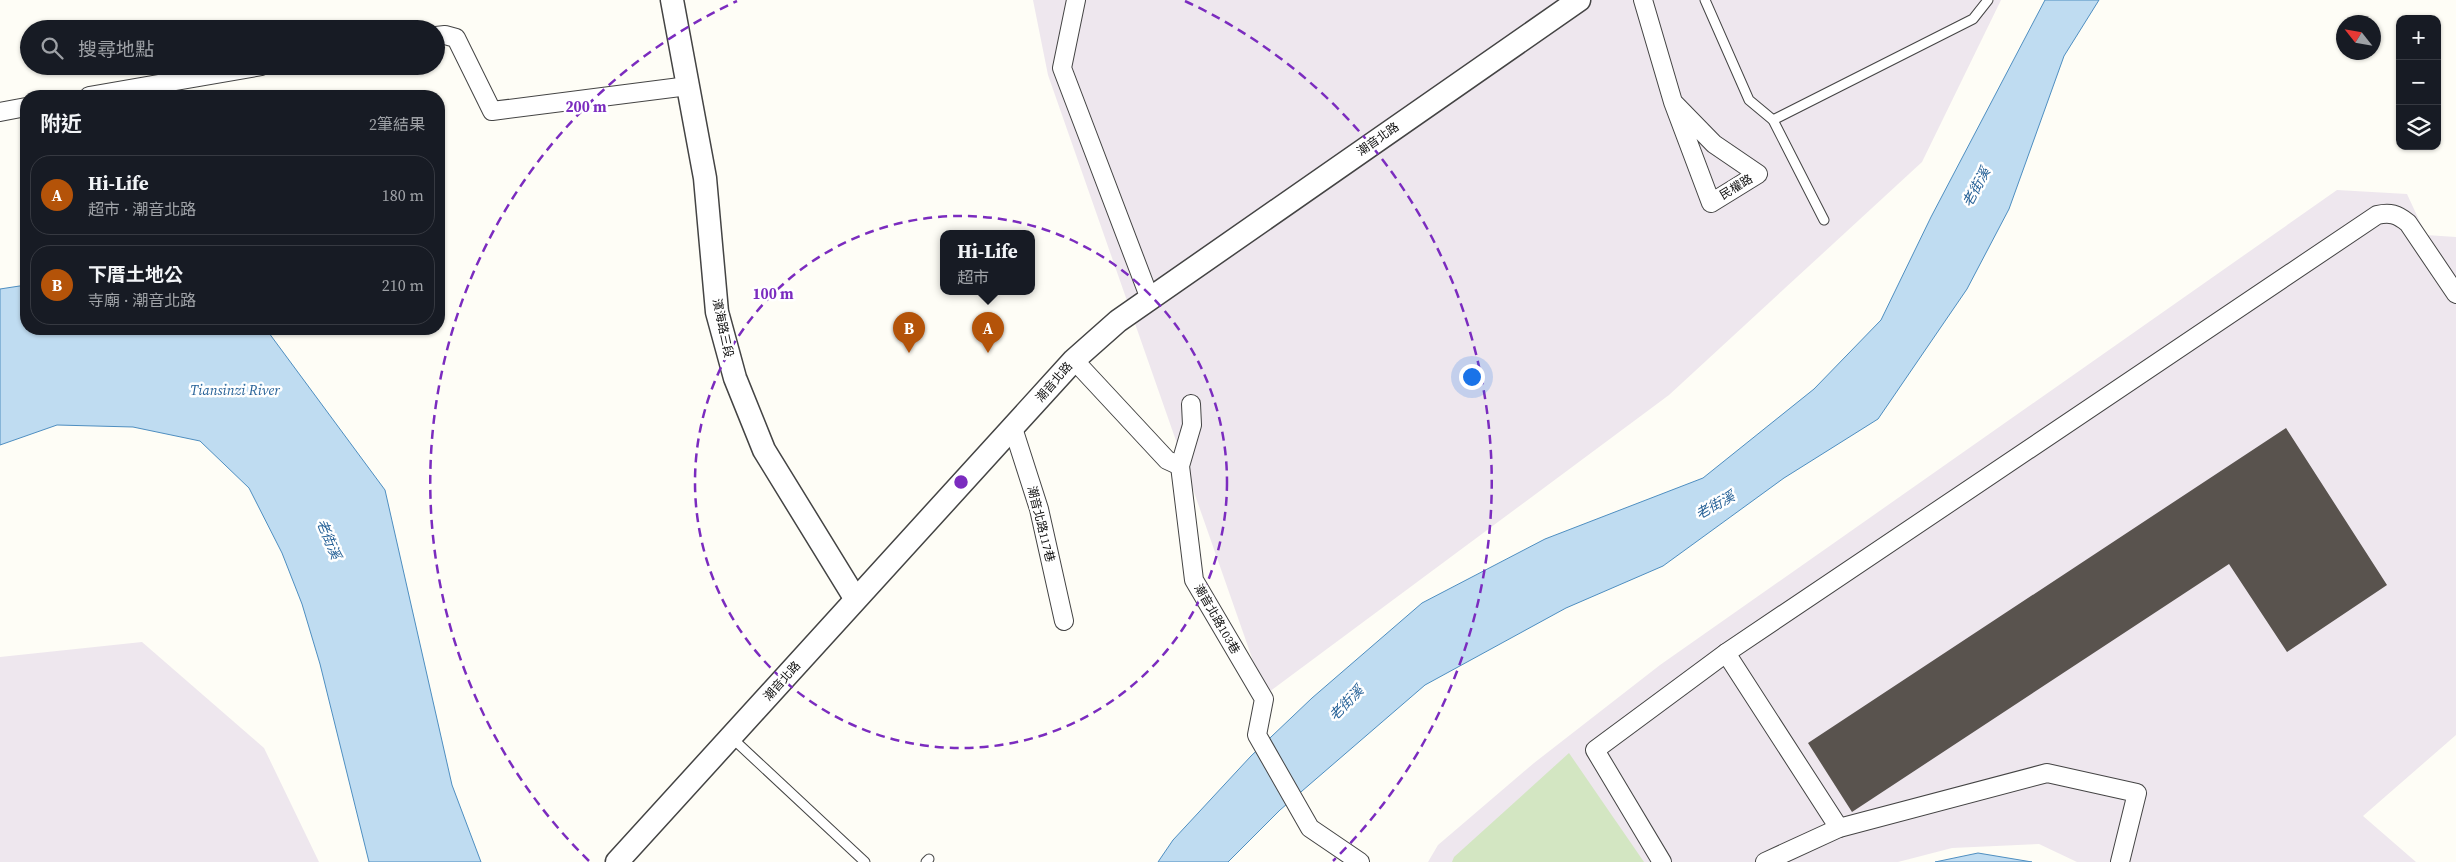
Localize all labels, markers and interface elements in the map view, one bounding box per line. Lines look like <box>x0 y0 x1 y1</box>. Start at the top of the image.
north arrow <box>2336 15 2381 60</box>
map controls <box>2396 15 2441 150</box>
button: + <box>2396 15 2441 60</box>
search box <box>20 20 445 75</box>
icon: search <box>38 34 66 62</box>
text: 搜尋地點 <box>78 36 154 62</box>
button: − <box>2396 60 2441 105</box>
text: 200 m <box>565 96 607 117</box>
button: layers <box>2396 105 2441 150</box>
text: 附近 <box>40 109 82 138</box>
text: 2筆結果 <box>369 113 425 135</box>
street label: 潮音北路 <box>1354 119 1402 159</box>
water label: 老街溪 <box>1957 162 1996 210</box>
text: Hi-Life <box>88 170 149 196</box>
street label: 民權路 <box>1716 171 1756 203</box>
text: A <box>52 184 62 206</box>
text: 180 m <box>382 184 424 206</box>
text: 超市 · 潮音北路 <box>88 198 196 220</box>
popup <box>940 230 1035 295</box>
text: Hi-Life <box>957 238 1018 264</box>
text: 下厝土地公 <box>88 261 183 287</box>
text: 超市 <box>957 266 989 288</box>
text: B <box>52 274 62 296</box>
text: 210 m <box>382 274 424 296</box>
text: 100 m <box>752 283 794 304</box>
text: 寺廟 · 潮音北路 <box>88 289 196 311</box>
street label: 濱海路三段 <box>709 297 737 359</box>
pin: B <box>893 312 925 353</box>
pin: A <box>972 312 1004 353</box>
street label: 潮音北路 <box>1032 359 1076 405</box>
your location <box>1459 364 1485 390</box>
water label: Tiansinzi River <box>190 380 280 400</box>
centre of rings <box>952 473 970 491</box>
street label: 潮音北路117巷 <box>1024 484 1058 564</box>
water label: 老街溪 <box>1692 485 1740 524</box>
water label: 老街溪 <box>312 516 347 564</box>
street label: 潮音北路103巷 <box>1191 581 1243 657</box>
street label: 潮音北路 <box>760 658 804 704</box>
water label: 老街溪 <box>1324 680 1369 725</box>

